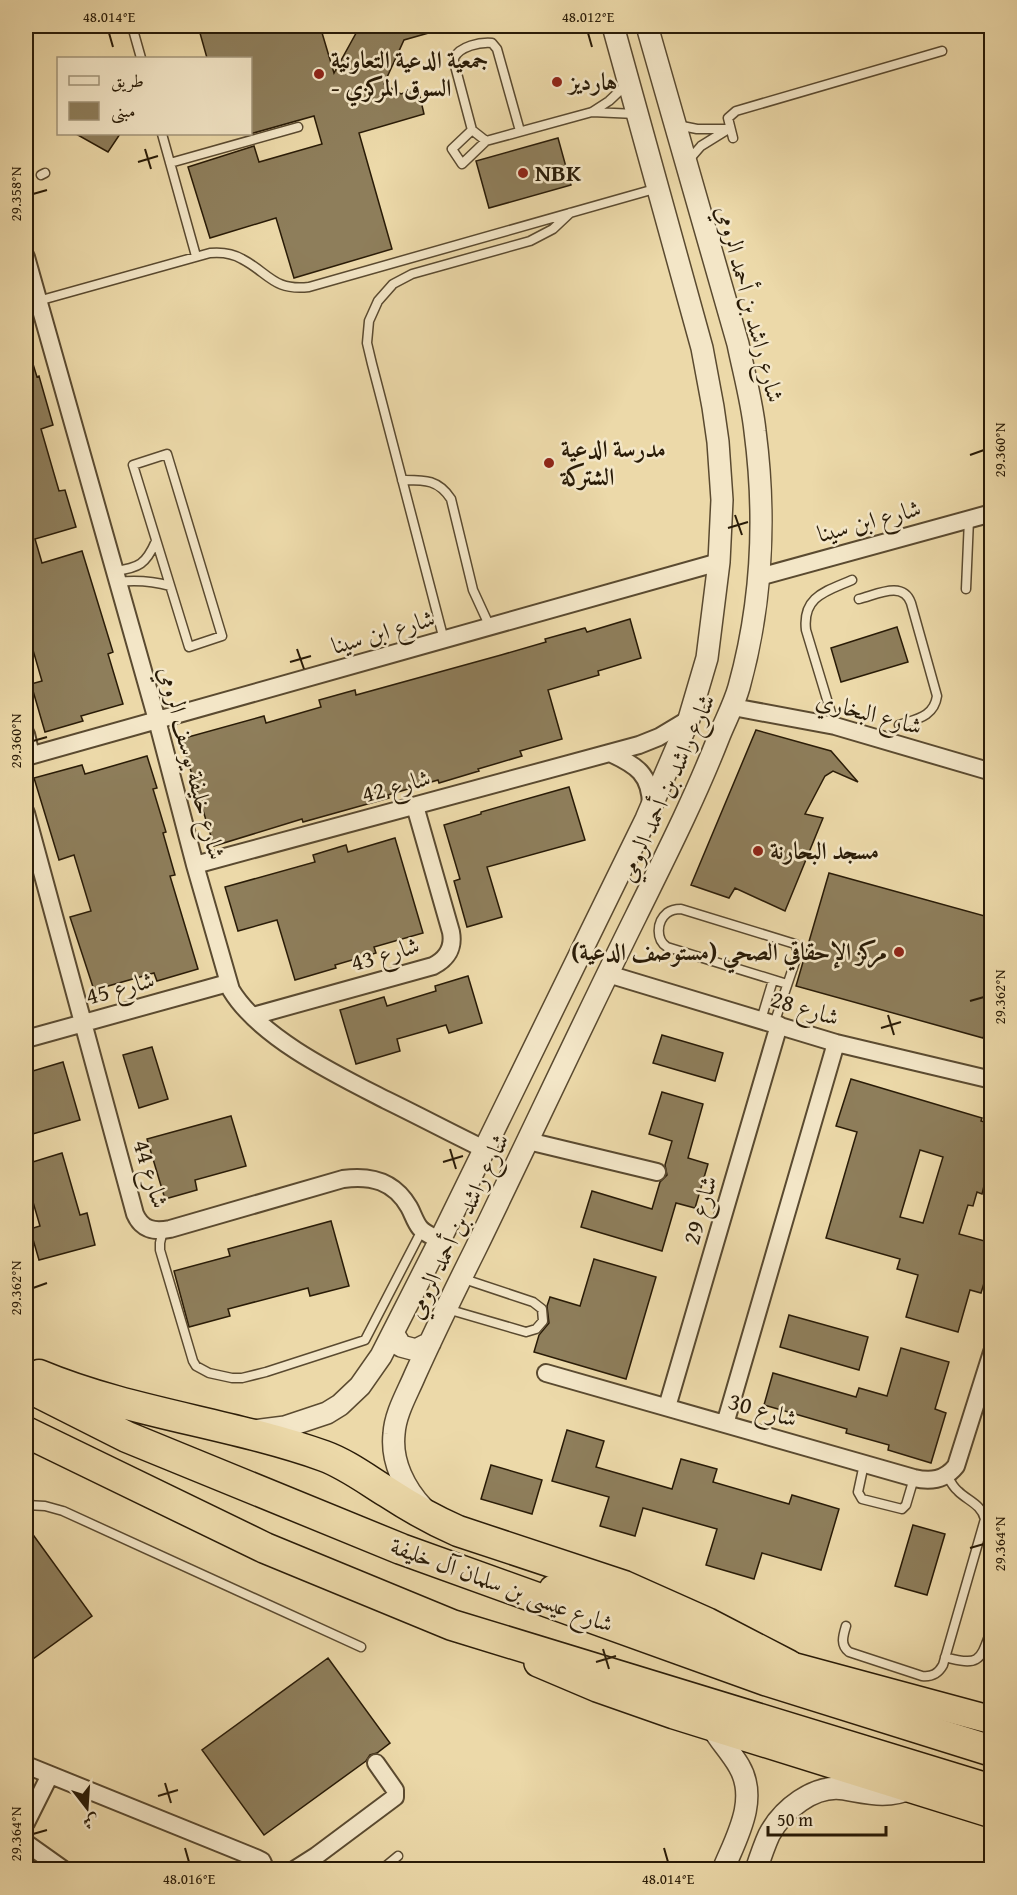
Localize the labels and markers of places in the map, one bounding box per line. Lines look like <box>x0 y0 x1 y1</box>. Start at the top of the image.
place label: جمعية الدعية التعاونية - السوق المركزي <box>331 42 488 107</box>
place label: هارديز <box>566 64 617 99</box>
marker: جمعية الدعية التعاونية - السوق المركزي <box>312 67 326 81</box>
marker: هارديز <box>550 75 564 89</box>
place label: NBK <box>535 155 582 190</box>
marker: NBK <box>516 166 530 180</box>
place label: مدرسة الدعية الشتركة <box>559 431 666 494</box>
marker: مدرسة الدعية الشتركة <box>542 456 556 470</box>
place label: مسجد البحارنة <box>770 833 879 868</box>
marker: مسجد البحارنة <box>751 844 765 858</box>
place label: مركز الإحقاقي الصحي (مستوصف الدعية) <box>571 934 887 974</box>
marker: مركز الإحقاقي الصحي (مستوصف الدعية) <box>892 945 906 959</box>

